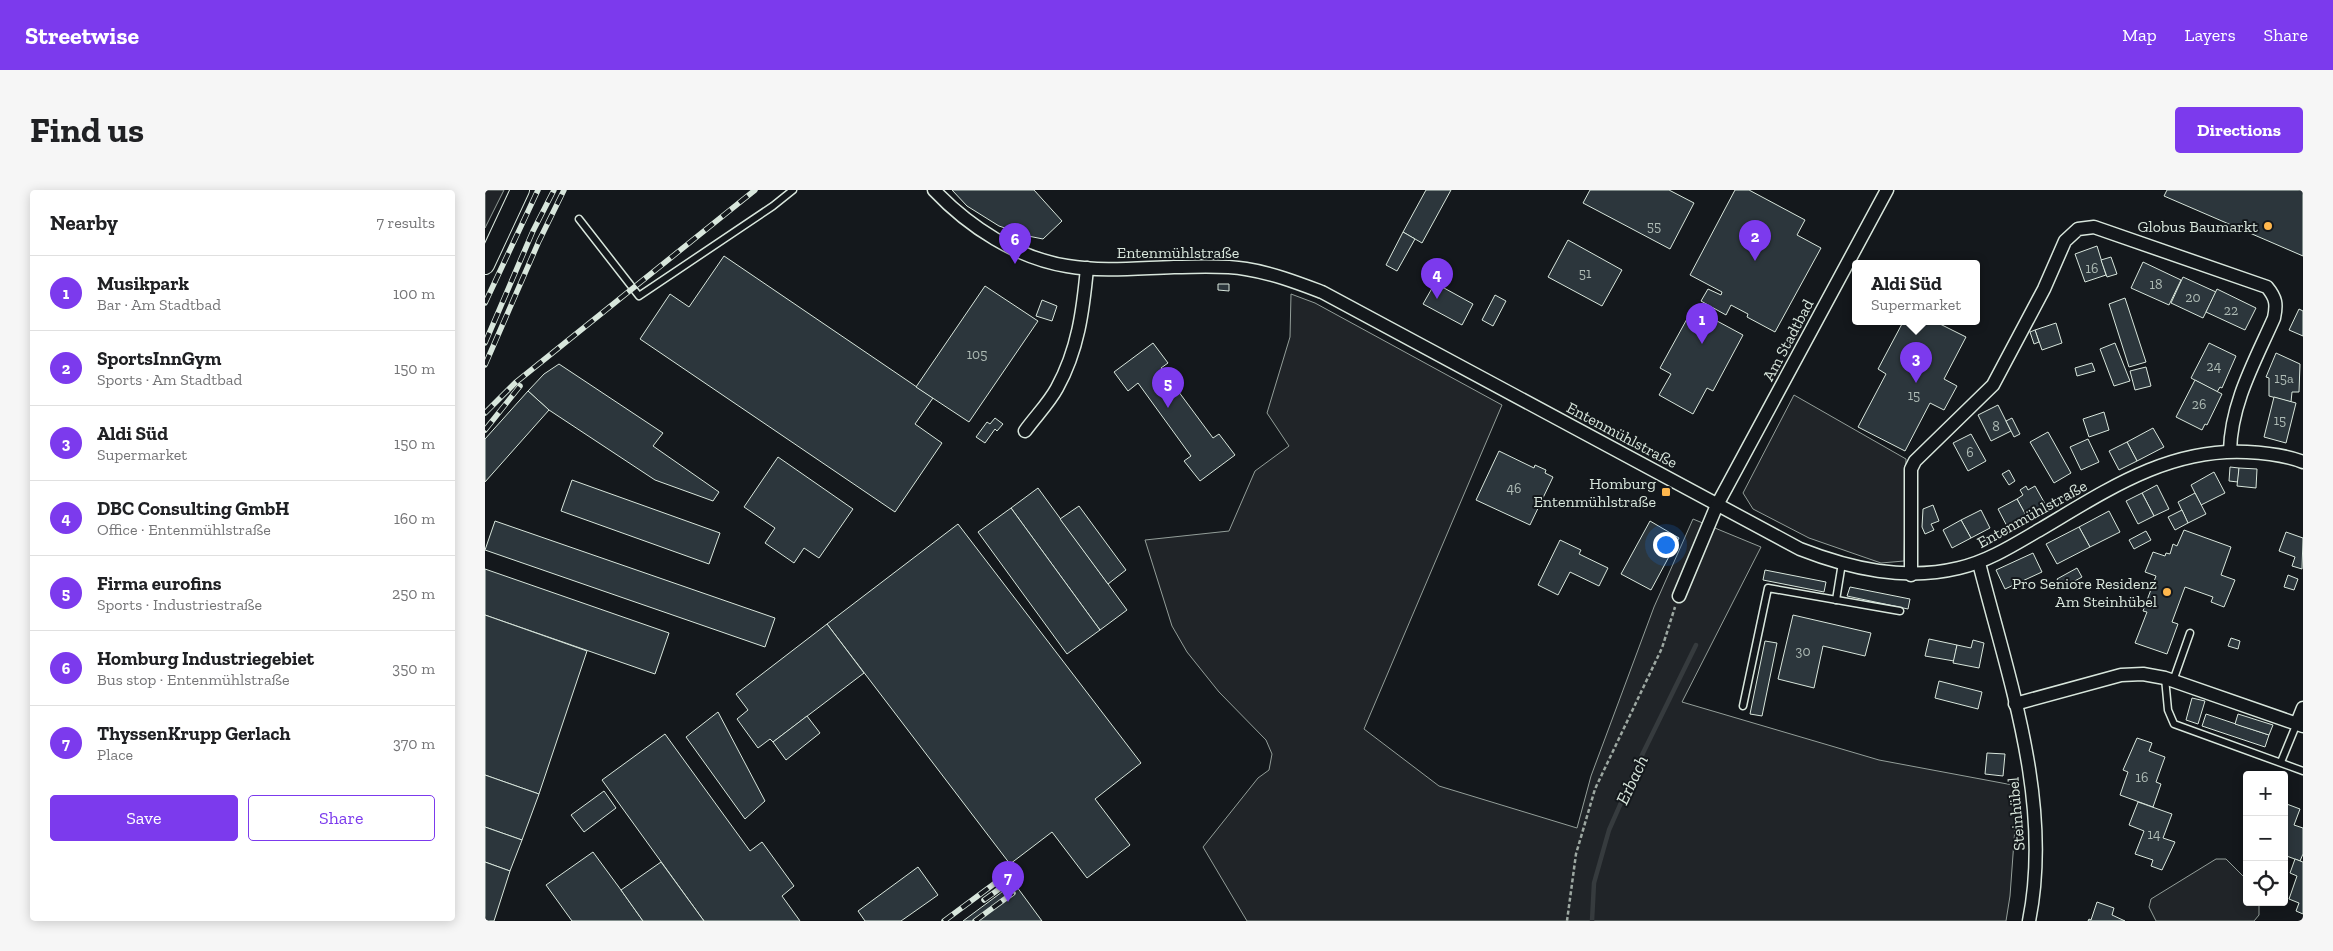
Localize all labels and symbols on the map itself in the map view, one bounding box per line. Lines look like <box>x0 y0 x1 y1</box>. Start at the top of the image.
place label: Globus Baumarkt <box>2138 217 2258 236</box>
house number: 55 <box>1647 218 1661 235</box>
pin: 2 <box>1739 220 1771 261</box>
marker: Globus Baumarkt <box>2262 220 2274 232</box>
pin: 6 <box>999 223 1031 264</box>
street label: Entenmühlstraße <box>1117 243 1239 262</box>
pin: 4 <box>1421 258 1453 299</box>
house number: 16 <box>2086 260 2098 277</box>
house number: 51 <box>1579 265 1592 282</box>
house number: 18 <box>2150 276 2162 293</box>
house number: 20 <box>2185 289 2201 306</box>
street label: Am Stadtbad <box>1759 296 1818 384</box>
house number: 22 <box>2224 302 2238 319</box>
pin: 1 <box>1686 303 1718 344</box>
pin: 3 <box>1900 342 1932 383</box>
house number: 105 <box>967 346 987 363</box>
house number: 24 <box>2207 358 2222 375</box>
pin: 5 <box>1152 367 1184 408</box>
house number: 15a <box>2274 370 2294 387</box>
house number: 15 <box>1908 387 1920 404</box>
house number: 26 <box>2192 396 2206 413</box>
street label: Entenmühlstraße <box>1563 398 1681 472</box>
house number: 15 <box>2274 412 2286 429</box>
house number: 8 <box>1992 418 2000 435</box>
house number: 6 <box>1966 444 1974 461</box>
place label: Homburg Entenmühlstraße <box>1533 474 1656 511</box>
street label: Entenmühlstraße <box>1974 476 2090 552</box>
house number: 46 <box>1507 480 1521 497</box>
marker: Homburg Entenmühlstraße <box>1660 486 1672 498</box>
your location <box>1653 532 1679 558</box>
place label: Pro Seniore Residenz Am Steinhübel <box>2012 574 2157 611</box>
marker: Pro Seniore Residenz Am Steinhübel <box>2161 586 2173 598</box>
house number: 30 <box>1796 643 1810 660</box>
water label: Erbach <box>1611 752 1653 808</box>
house number: 16 <box>2136 769 2148 786</box>
street label: Steinhübel <box>2003 776 2029 852</box>
house number: 14 <box>2148 826 2161 843</box>
pin: 7 <box>992 861 1024 902</box>

